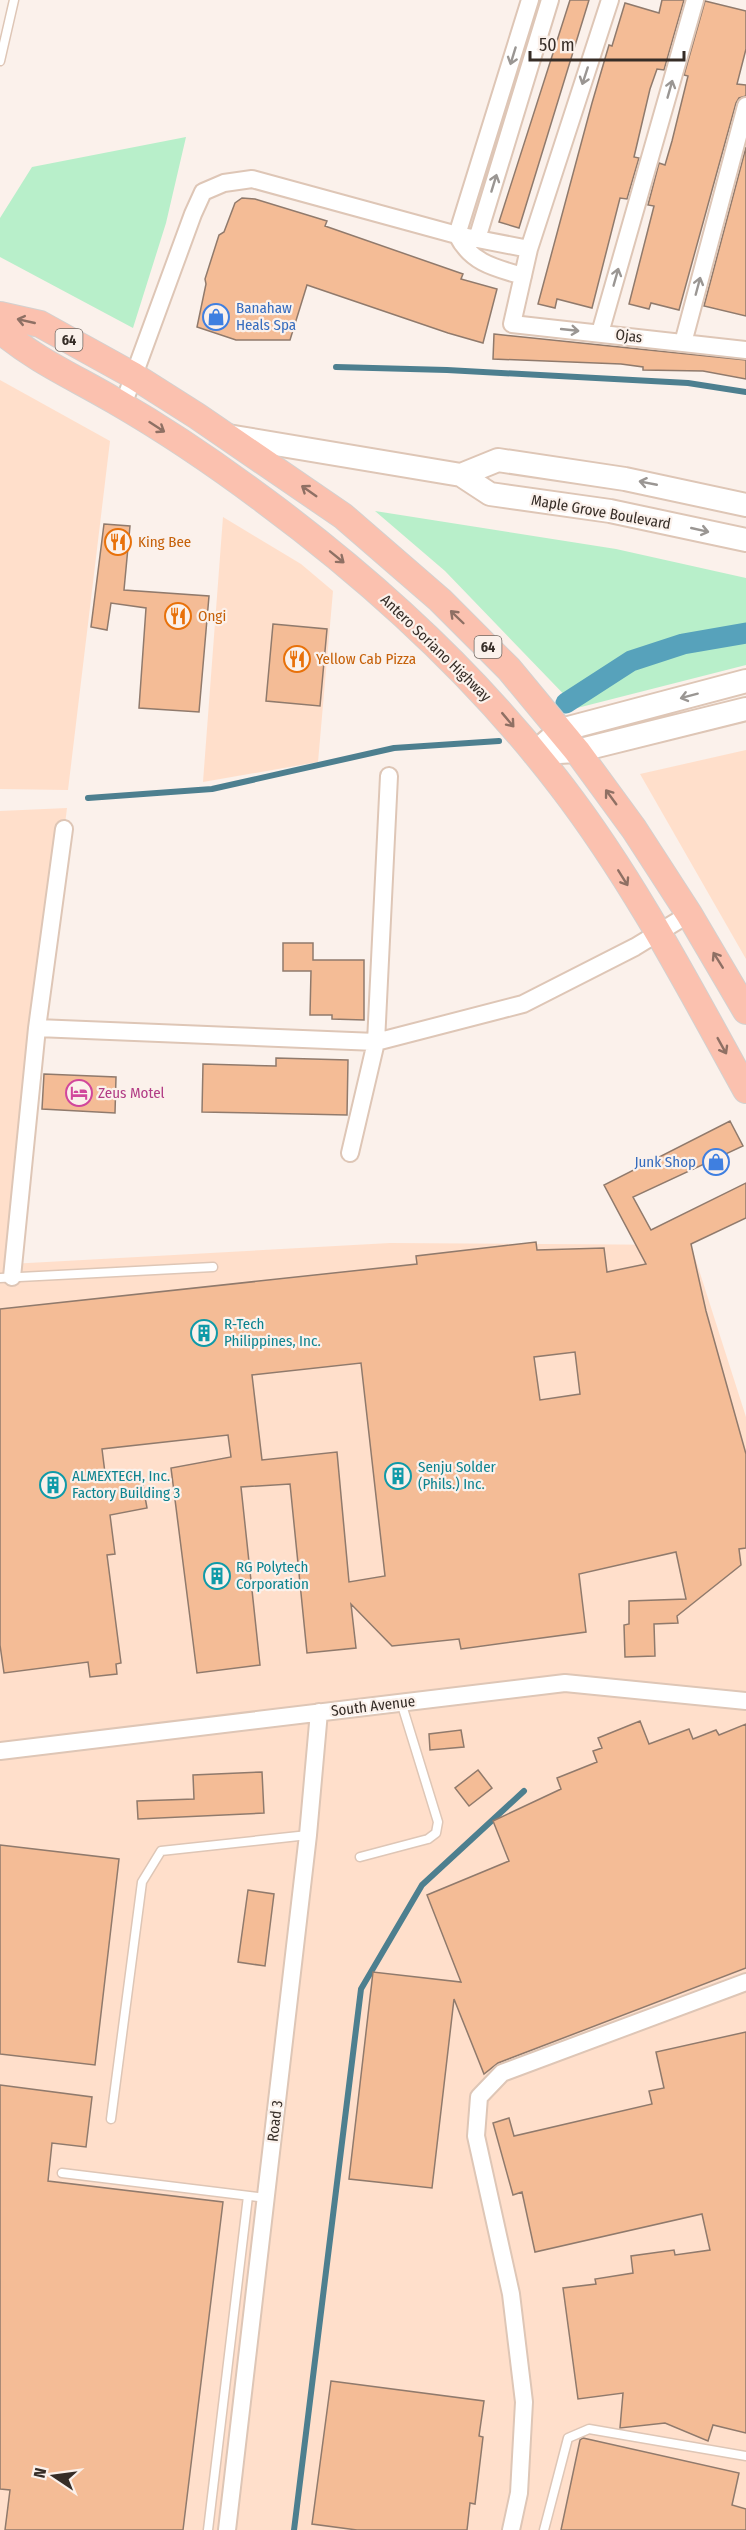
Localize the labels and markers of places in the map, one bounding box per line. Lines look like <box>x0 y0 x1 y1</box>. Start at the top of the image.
place label: Banahaw Heals Spa <box>236 299 296 334</box>
shop icon: Banahaw Heals Spa <box>201 302 231 332</box>
restaurant icon: King Bee <box>103 527 133 557</box>
place label: King Bee <box>138 533 191 551</box>
restaurant icon: Ongi <box>163 601 193 631</box>
place label: Ongi <box>198 607 226 625</box>
restaurant icon: Yellow Cab Pizza <box>282 644 312 674</box>
place label: Yellow Cab Pizza <box>316 650 416 668</box>
hotel icon: Zeus Motel <box>64 1078 94 1108</box>
place label: Zeus Motel <box>98 1084 165 1102</box>
shop icon: Junk Shop <box>701 1147 731 1177</box>
place label: Junk Shop <box>634 1153 696 1171</box>
place label: R-Tech Philippines, Inc. <box>224 1315 321 1350</box>
building icon: R-Tech Philippines, Inc. <box>189 1318 219 1348</box>
place label: Senju Solder (Phils.) Inc. <box>418 1458 497 1493</box>
building icon: Senju Solder (Phils.) Inc. <box>383 1461 413 1491</box>
place label: ALMEXTECH, Inc. Factory Building 3 <box>72 1467 180 1502</box>
building icon: ALMEXTECH, Inc. Factory Building 3 <box>38 1470 68 1500</box>
place label: RG Polytech Corporation <box>236 1558 309 1593</box>
building icon: RG Polytech Corporation <box>202 1561 232 1591</box>

